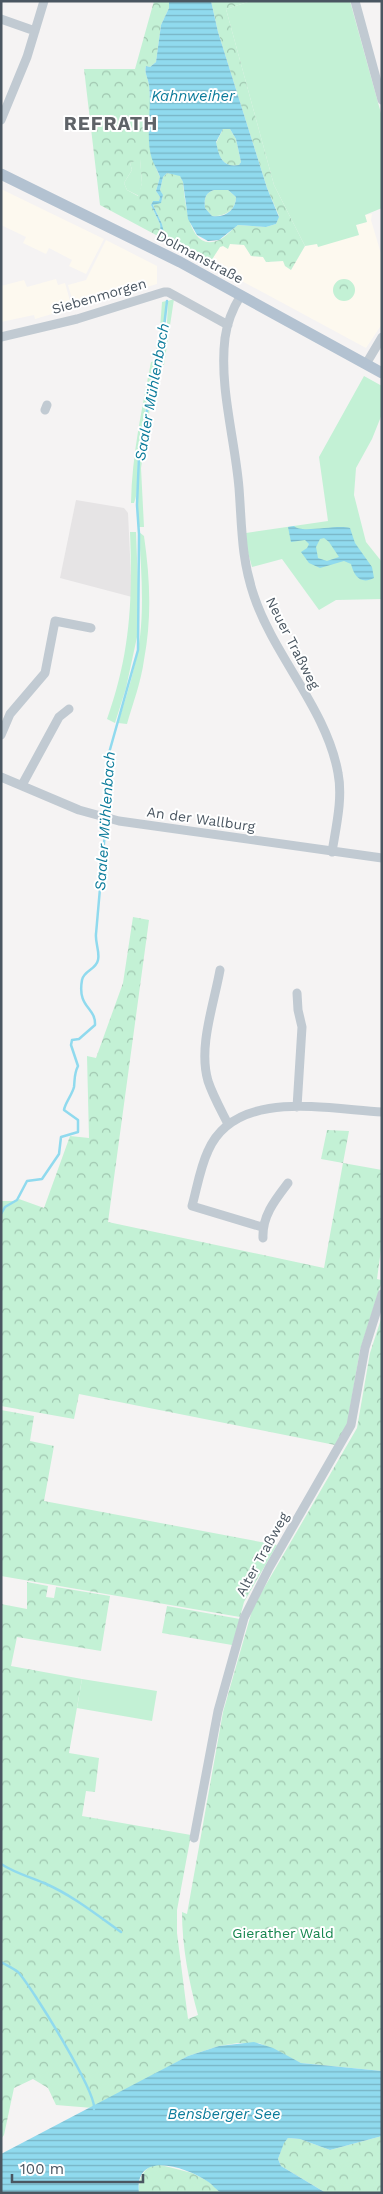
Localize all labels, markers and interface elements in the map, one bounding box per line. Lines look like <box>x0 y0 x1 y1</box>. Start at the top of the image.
water label: Kahnweiher <box>151 87 236 105</box>
district label: REFRATH <box>64 112 158 135</box>
street label: Dolmanstraße <box>154 227 246 287</box>
street label: Siebenmorgen <box>50 275 148 317</box>
water label: Saaler Mühlenbach <box>131 322 173 462</box>
street label: Neuer Traßweg <box>263 594 323 692</box>
water label: Saaler Mühlenbach <box>91 751 119 891</box>
street label: An der Wallburg <box>146 803 257 835</box>
street label: Alter Traßweg <box>232 1509 292 1599</box>
park label: Gierather Wald <box>232 1925 334 1941</box>
water label: Bensberger See <box>167 2105 281 2123</box>
scale bar <box>12 2152 144 2184</box>
text: 100 m <box>20 2160 64 2178</box>

